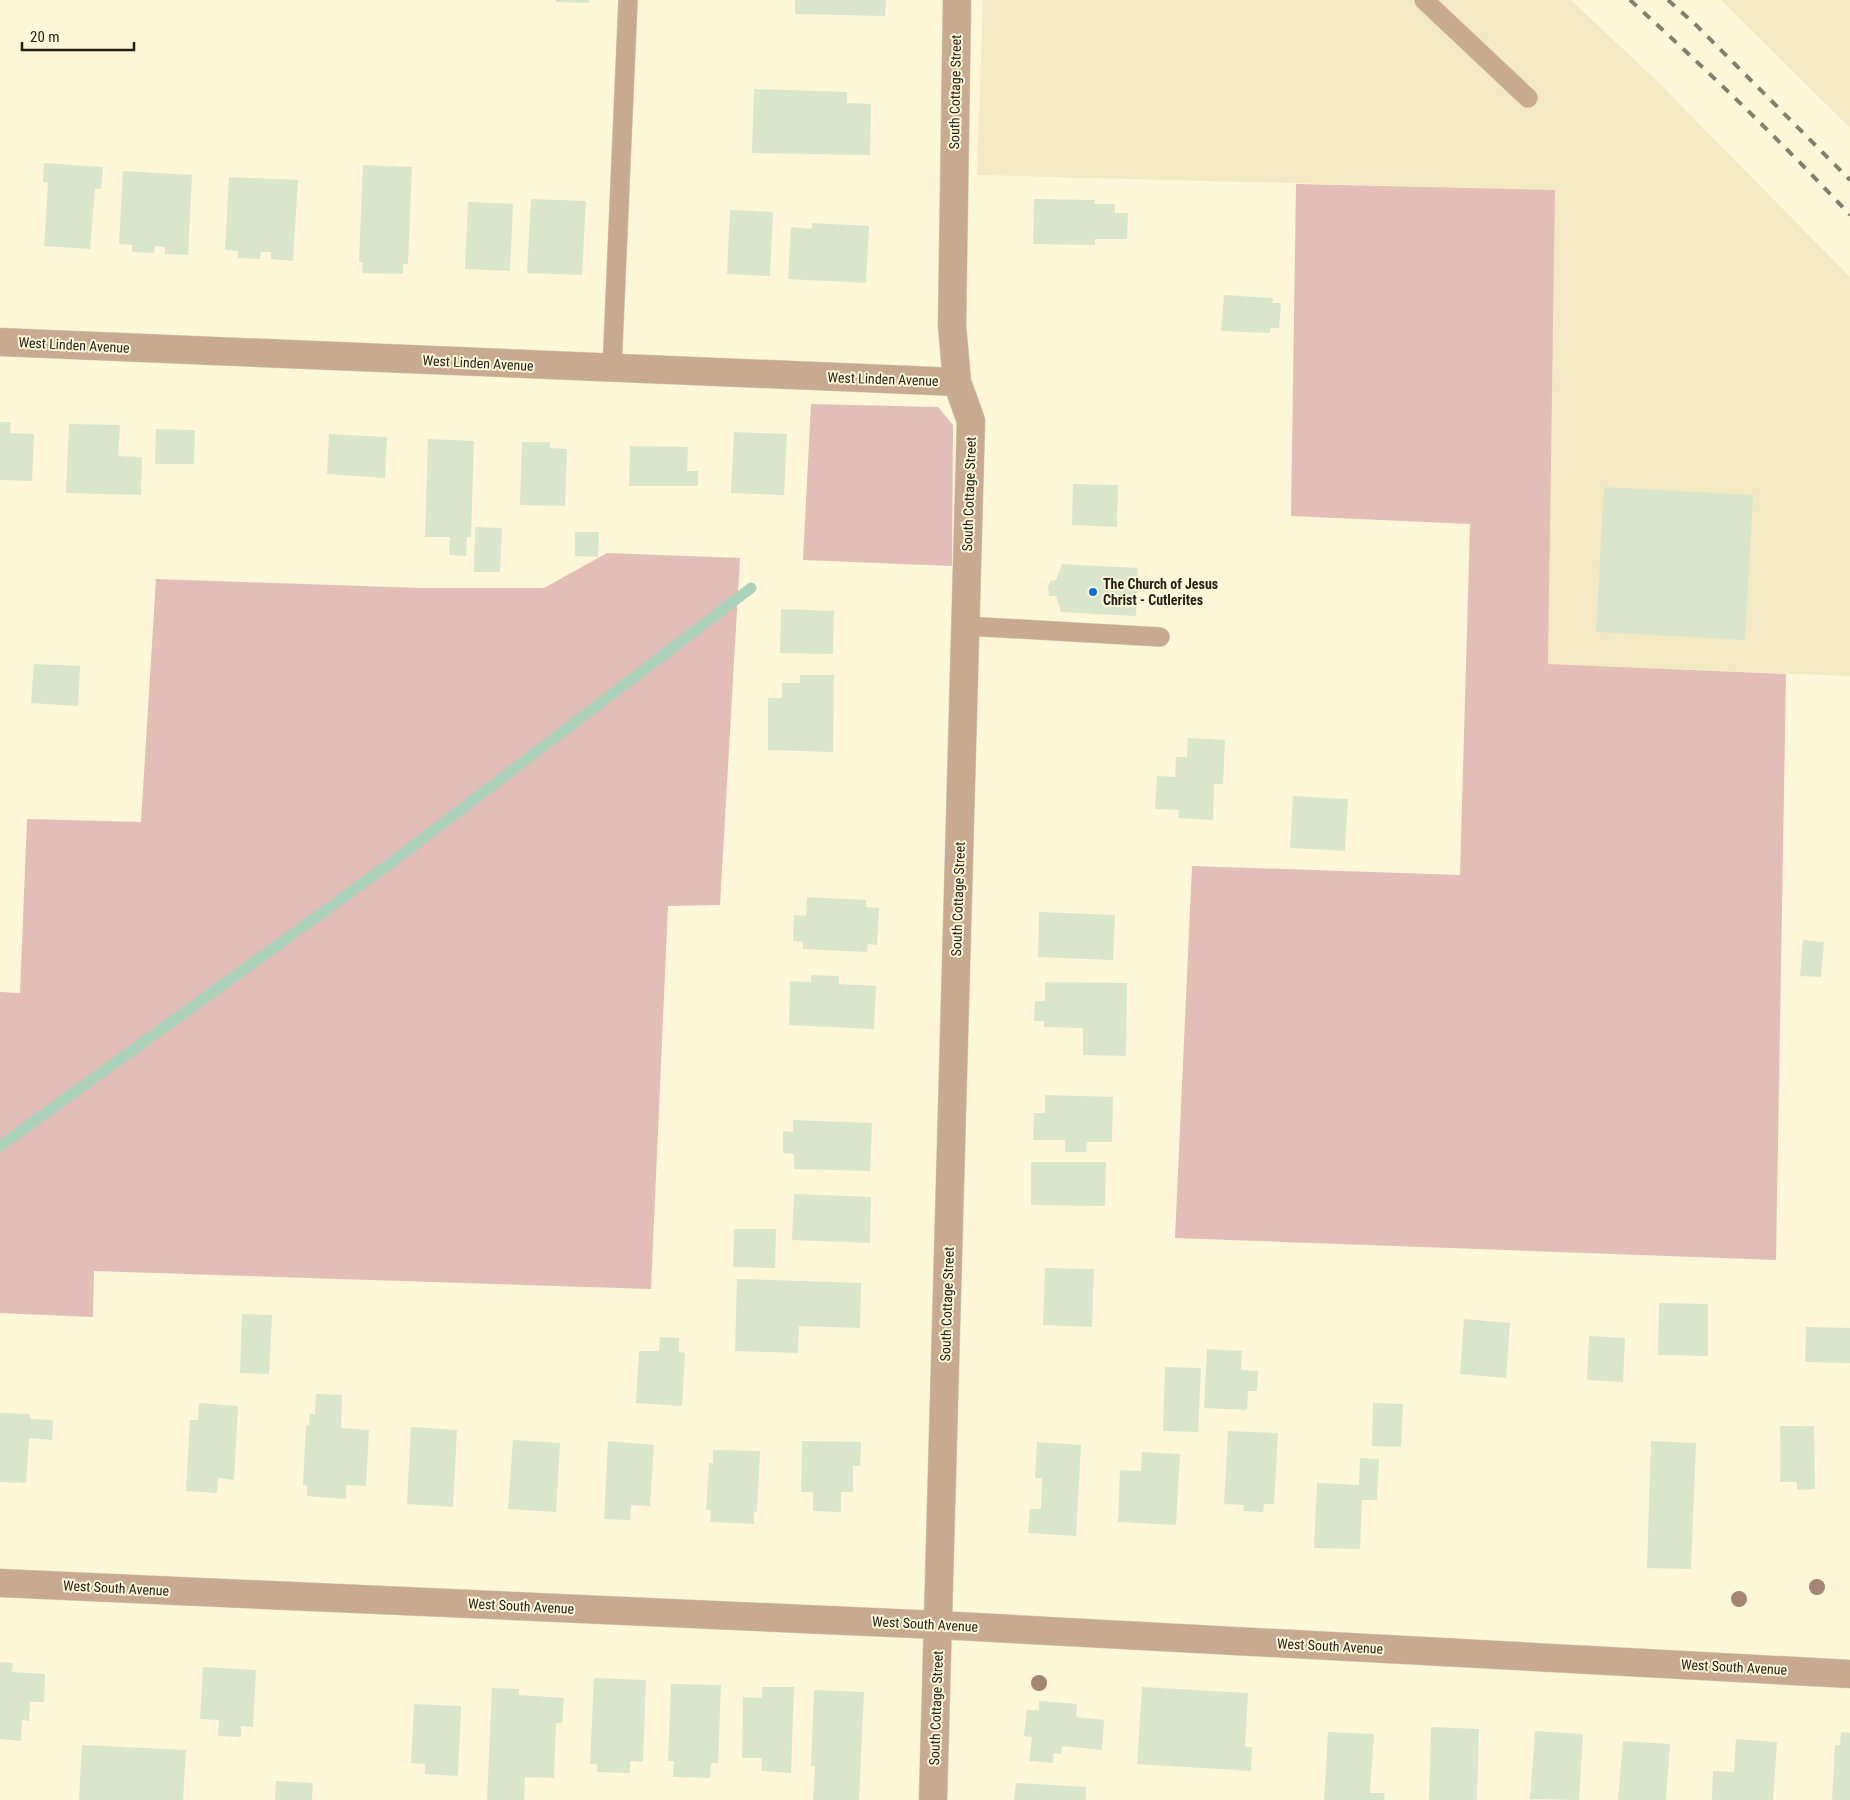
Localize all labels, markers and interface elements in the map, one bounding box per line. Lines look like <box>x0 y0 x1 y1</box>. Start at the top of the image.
scale bar <box>22 20 135 52</box>
text: 20 m <box>30 28 60 46</box>
street label: South Cottage Street <box>946 35 964 149</box>
street label: West Linden Avenue <box>18 334 130 356</box>
street label: West Linden Avenue <box>422 352 534 374</box>
street label: West Linden Avenue <box>827 369 939 389</box>
street label: South Cottage Street <box>959 436 979 552</box>
place label: The Church of Jesus Christ - Cutlerites <box>1103 576 1218 608</box>
marker: The Church of Jesus Christ - Cutlerites <box>1087 586 1099 598</box>
street label: South Cottage Street <box>948 841 968 957</box>
street label: South Cottage Street <box>937 1246 957 1362</box>
street label: West South Avenue <box>63 1577 170 1599</box>
street label: West South Avenue <box>468 1595 575 1617</box>
street label: West South Avenue <box>872 1613 979 1635</box>
street label: West South Avenue <box>1277 1635 1384 1657</box>
street label: South Cottage Street <box>926 1650 946 1766</box>
street label: West South Avenue <box>1681 1656 1788 1678</box>

